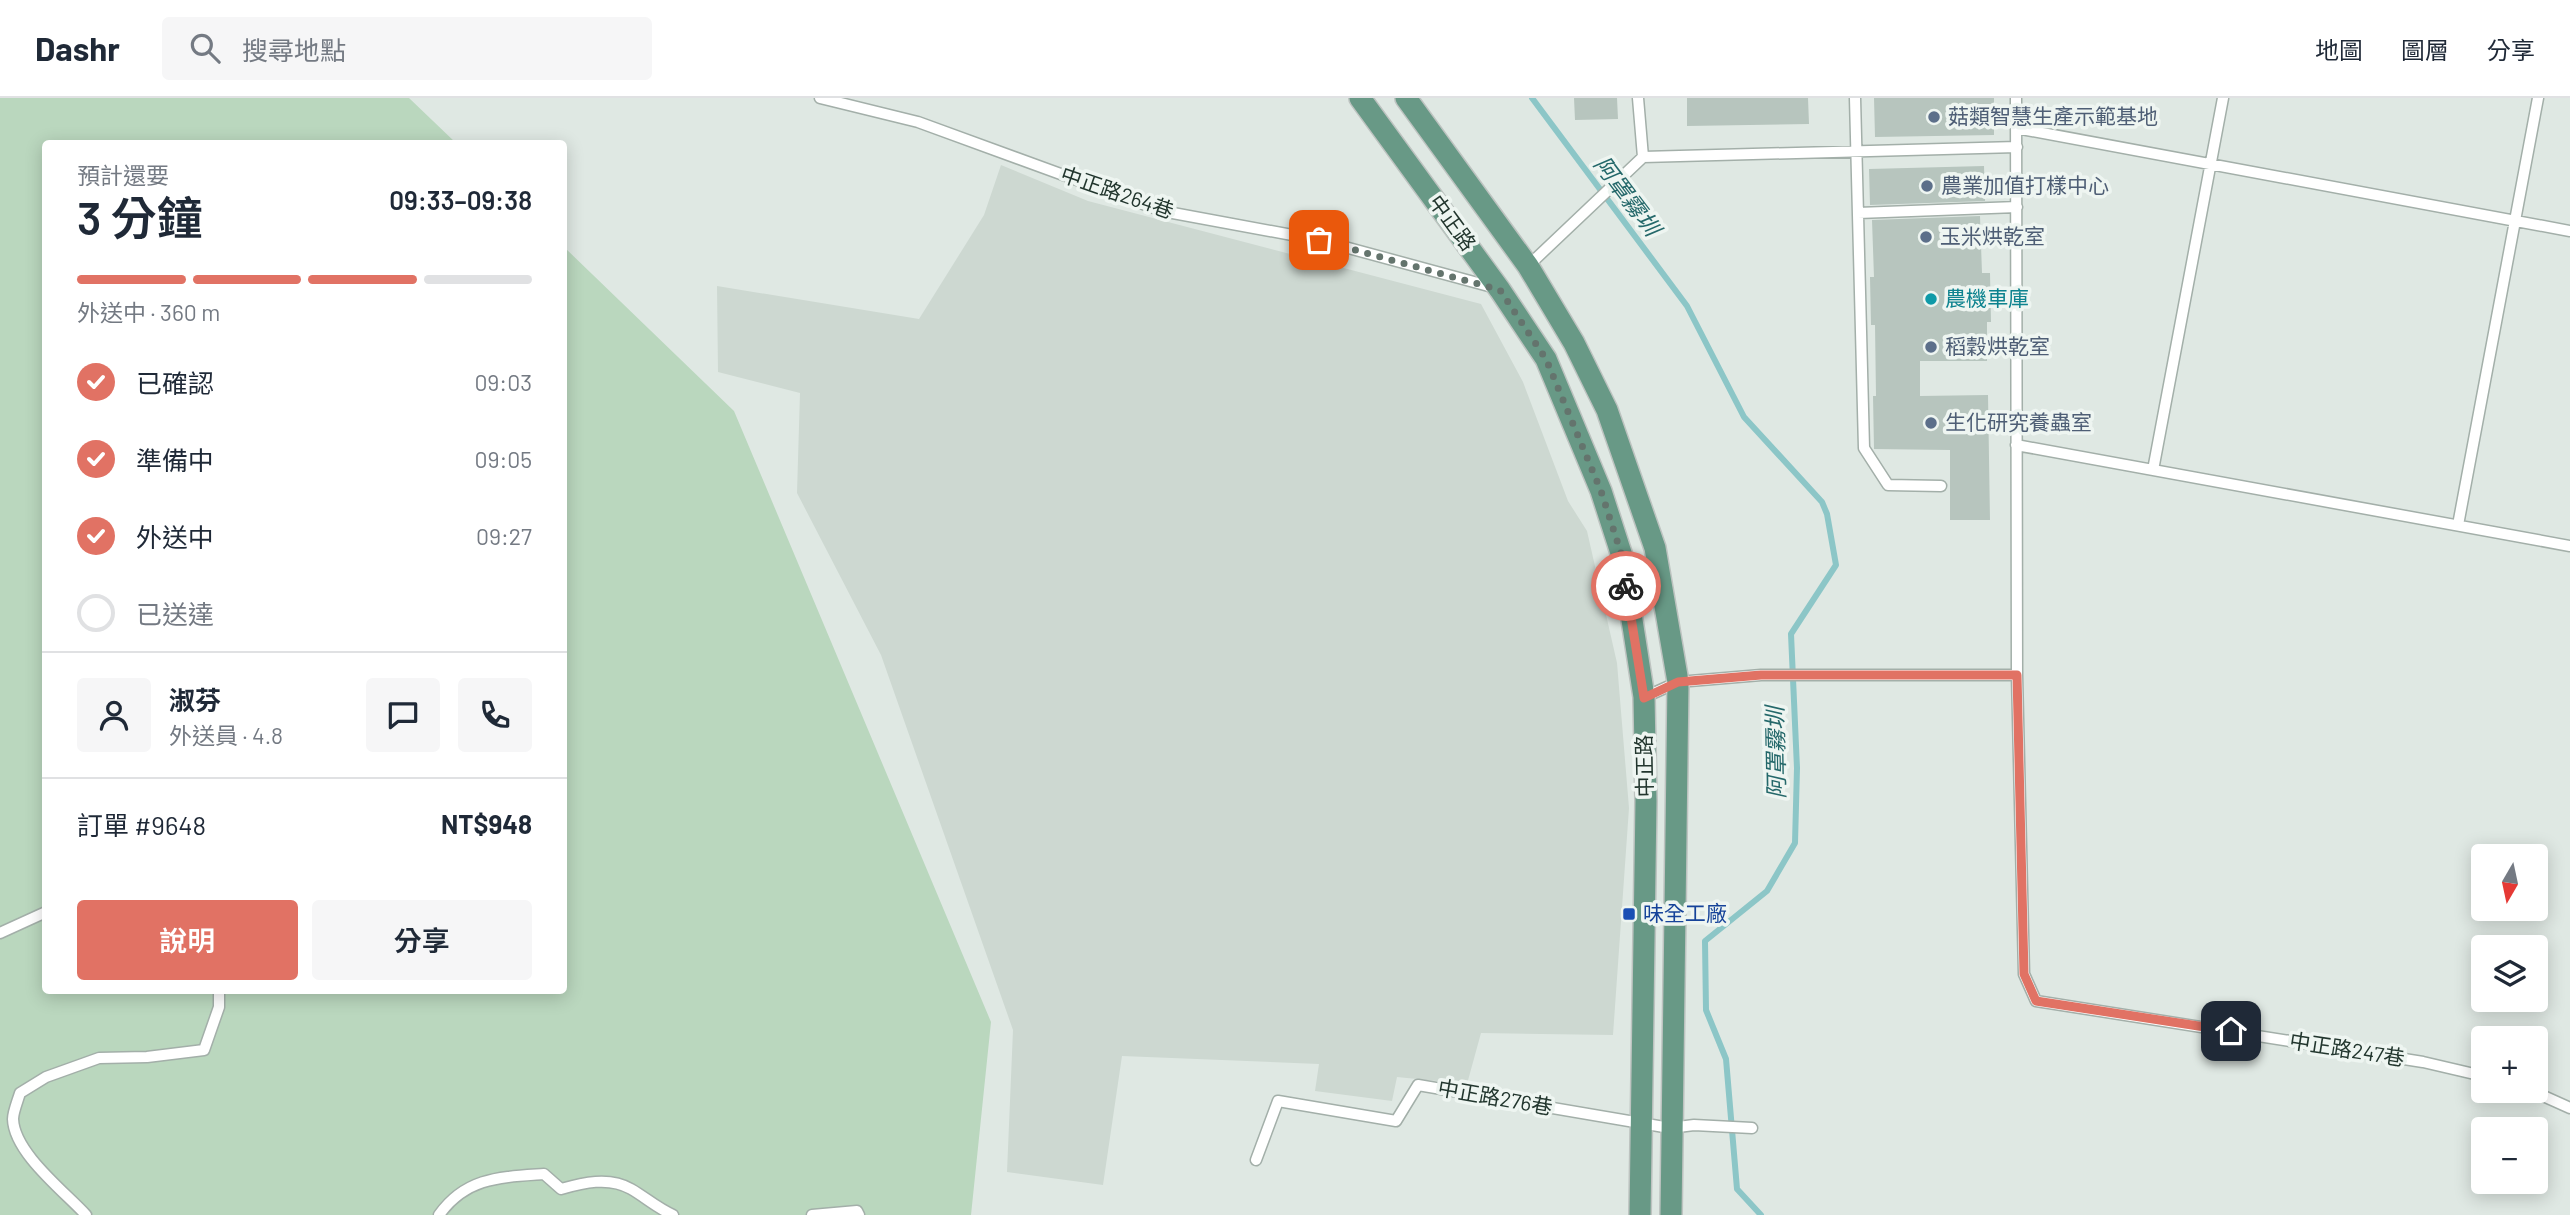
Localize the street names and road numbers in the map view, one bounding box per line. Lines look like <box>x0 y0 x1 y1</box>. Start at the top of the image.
street label: 中正路264巷 <box>1058 161 1177 223</box>
street label: 中正路 <box>1425 189 1482 255</box>
street label: 中正路 <box>1630 734 1657 798</box>
street label: 中正路247巷 <box>2288 1027 2407 1070</box>
street label: 中正路276巷 <box>1436 1074 1555 1119</box>

